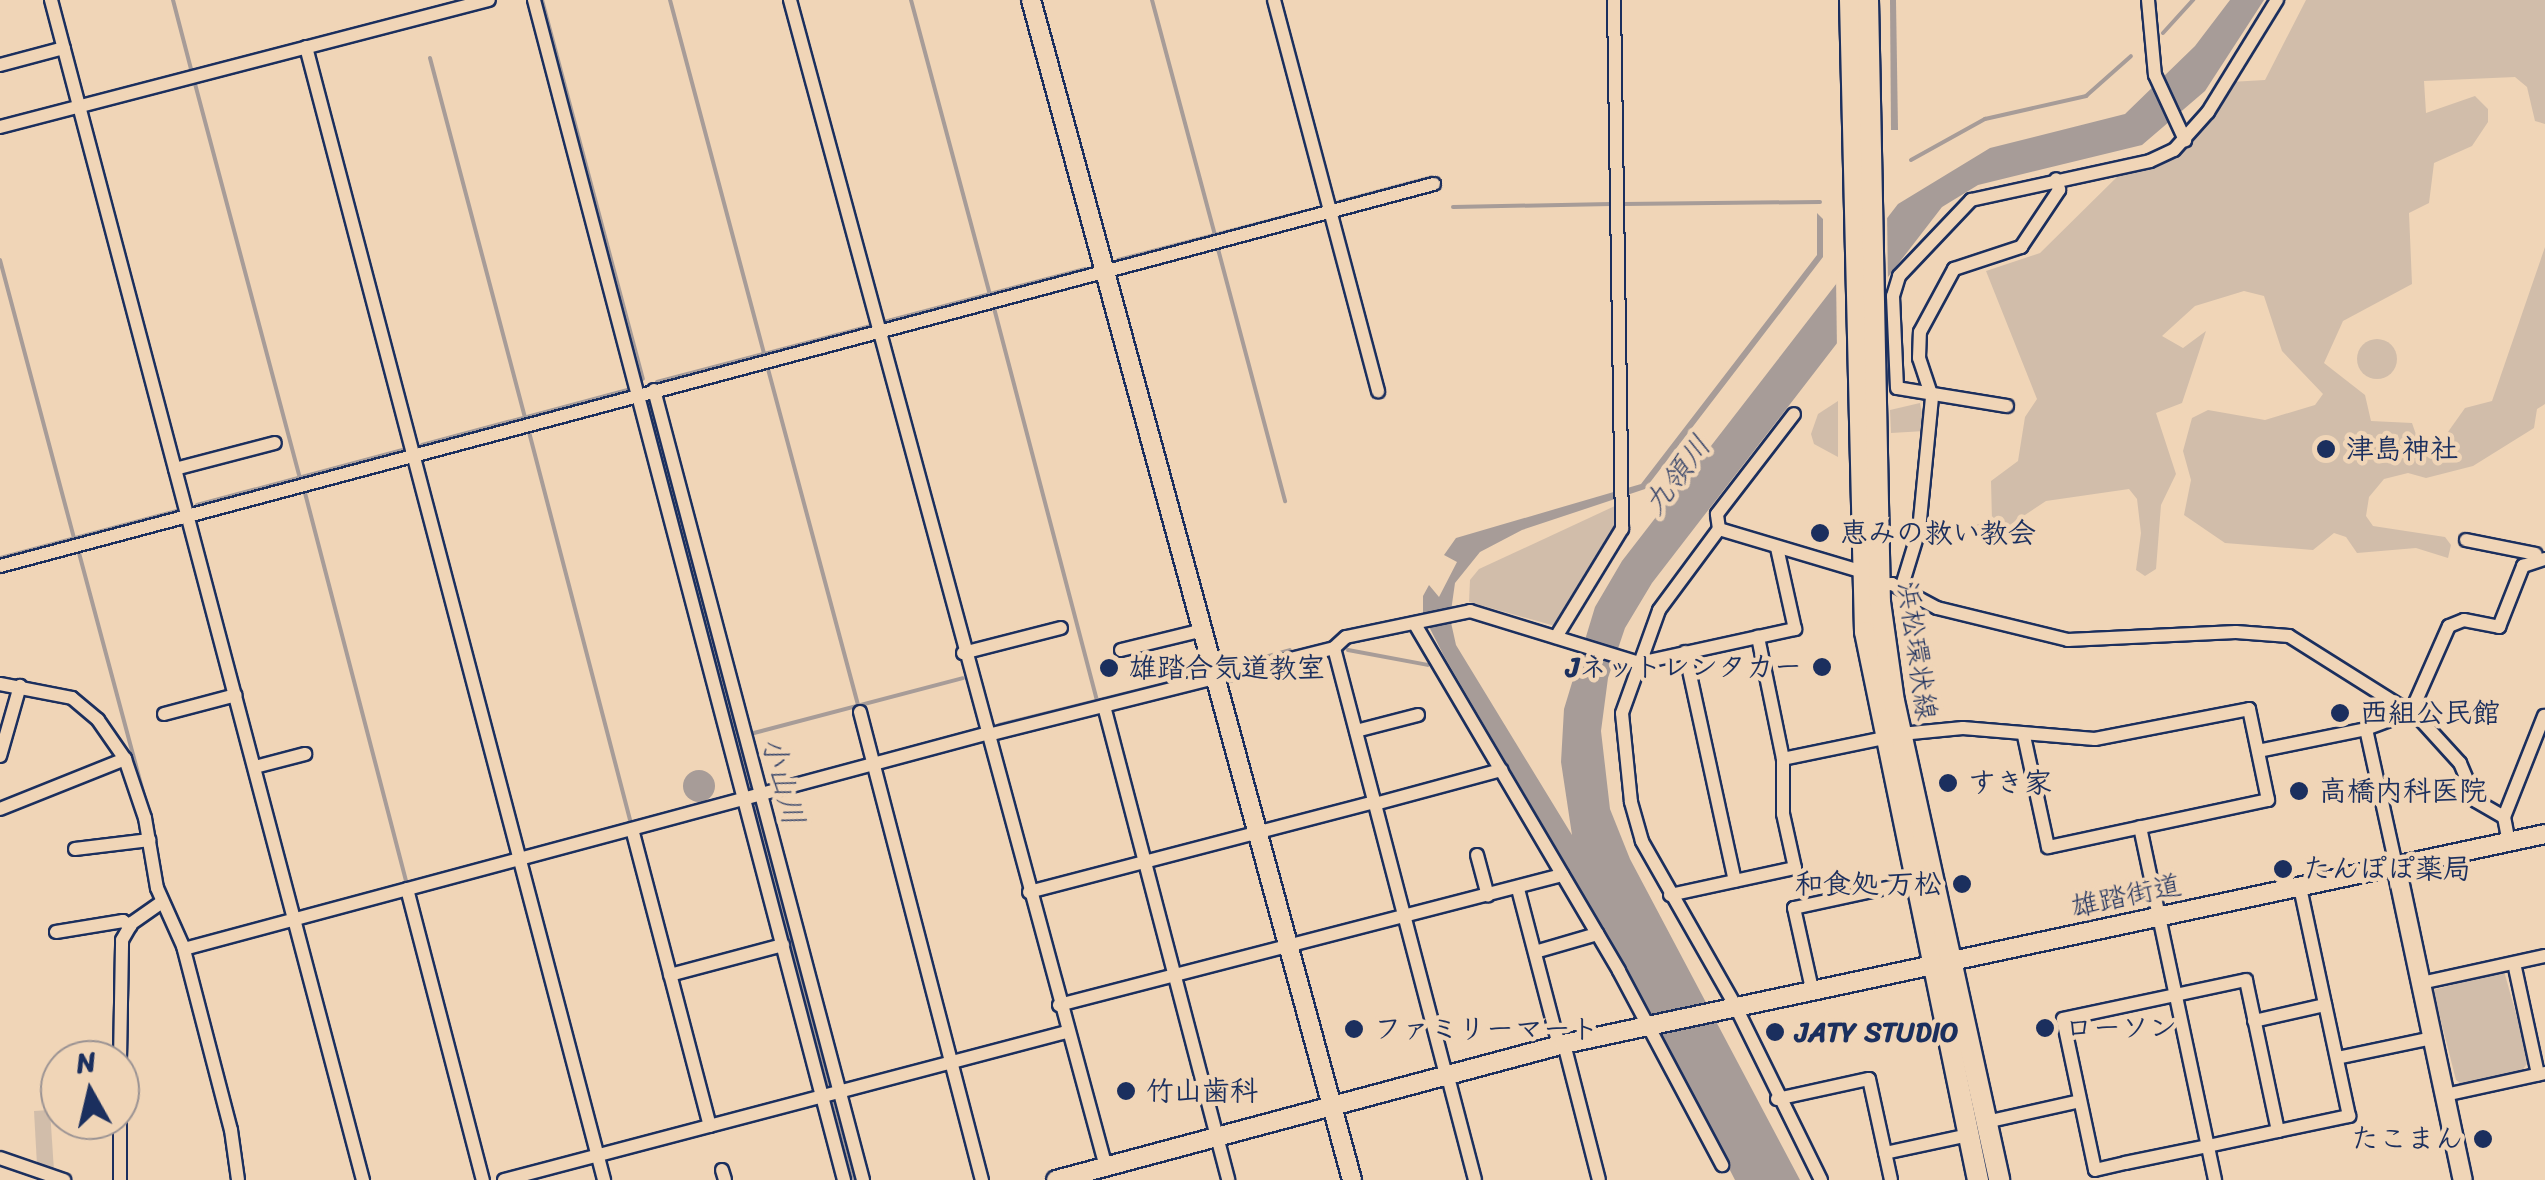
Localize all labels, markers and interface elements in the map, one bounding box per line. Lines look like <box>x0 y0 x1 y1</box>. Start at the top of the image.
water label: 九領川 <box>1636 428 1718 522</box>
place label: 津島神社 <box>2346 432 2458 466</box>
marker: 津島神社 <box>2315 438 2337 460</box>
place label: 恵みの救い教会 <box>1840 516 2036 550</box>
marker: 恵みの救い教会 <box>1809 522 1831 544</box>
street label: 浜松環状線 <box>1891 579 1943 723</box>
place label: Jネットレンタカー <box>1565 650 1802 684</box>
place label: 雄踏合気道教室 <box>1129 651 1325 685</box>
marker: Jネットレンタカー <box>1811 656 1833 678</box>
marker: 雄踏合気道教室 <box>1098 657 1120 679</box>
place label: 西組公民館 <box>2360 696 2500 730</box>
marker: 西組公民館 <box>2329 702 2351 724</box>
water label: 小山川 <box>754 733 812 829</box>
place label: すき家 <box>1968 766 2052 800</box>
marker: すき家 <box>1937 772 1959 794</box>
place label: 高橋内科医院 <box>2319 774 2487 808</box>
marker: 高橋内科医院 <box>2288 780 2310 802</box>
place label: たんぽぽ薬局 <box>2303 852 2471 886</box>
marker: たんぽぽ薬局 <box>2272 858 2294 880</box>
place label: 和食処 万松 <box>1795 867 1942 901</box>
street label: 雄踏街道 <box>2068 868 2184 924</box>
marker: 和食処 万松 <box>1951 873 1973 895</box>
place label: ローソン <box>2065 1011 2177 1045</box>
place label: ファミリーマート <box>1374 1012 1598 1046</box>
place label: JATY STUDIO <box>1795 1015 1959 1049</box>
marker: ローソン <box>2034 1017 2056 1039</box>
marker: ファミリーマート <box>1343 1018 1365 1040</box>
marker: JATY STUDIO <box>1764 1021 1786 1043</box>
text: N <box>73 1036 99 1087</box>
north arrow <box>40 1040 140 1140</box>
place label: 竹山歯科 <box>1146 1074 1258 1108</box>
marker: 竹山歯科 <box>1115 1080 1137 1102</box>
place label: たこまん <box>2351 1122 2463 1156</box>
marker: たこまん <box>2472 1128 2494 1150</box>

